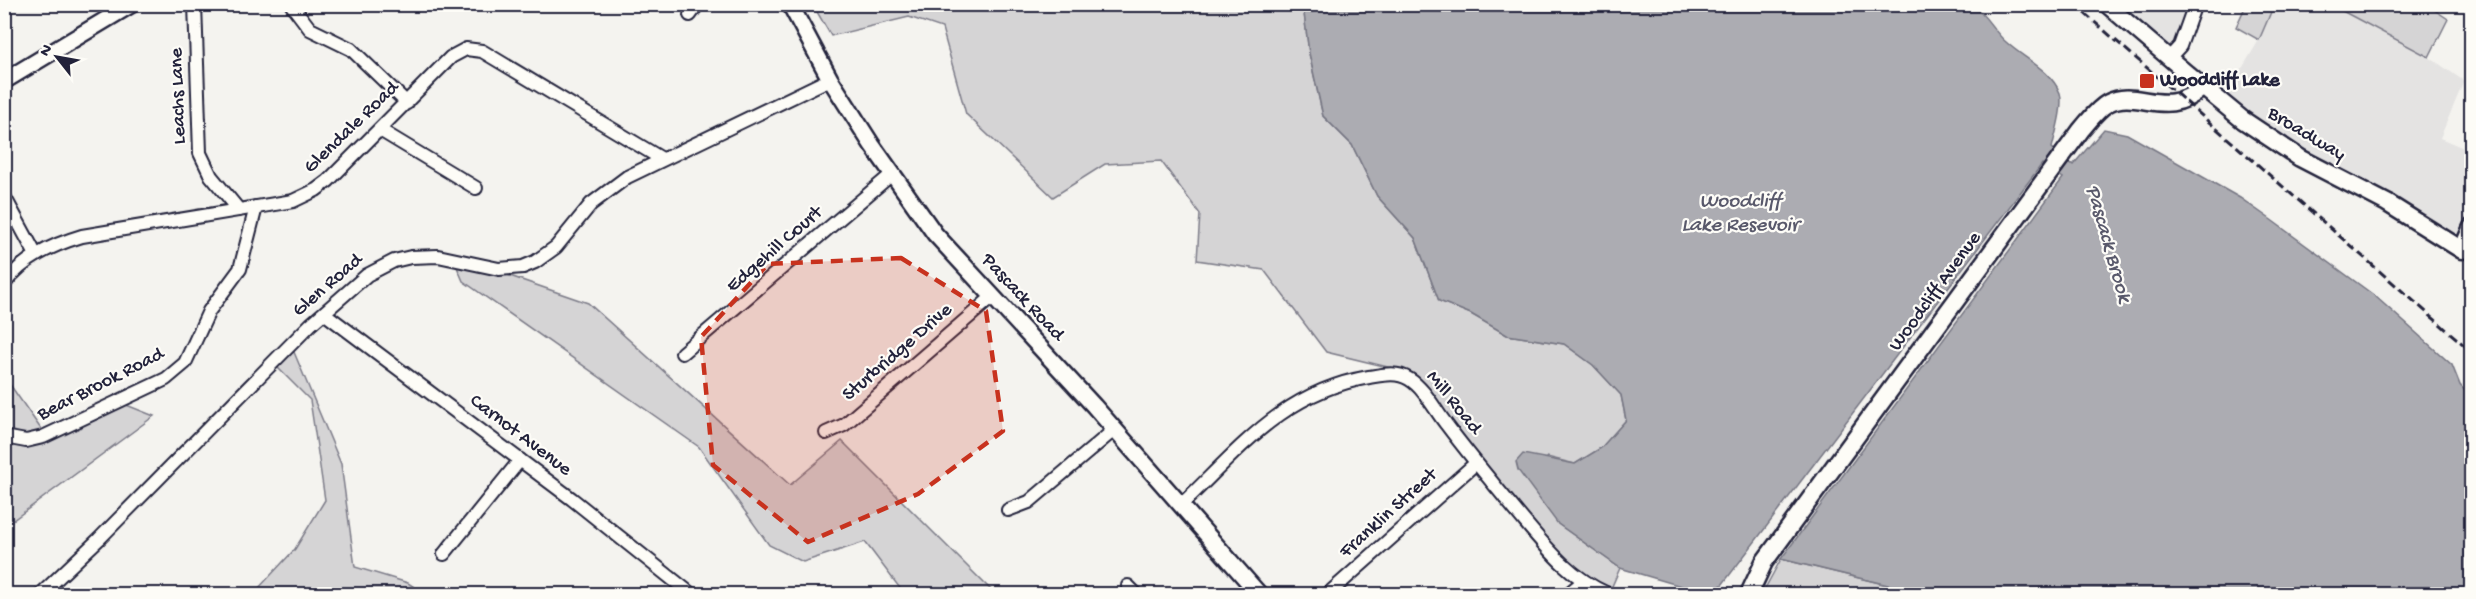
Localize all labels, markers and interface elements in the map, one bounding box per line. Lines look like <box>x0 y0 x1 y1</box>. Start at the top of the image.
north arrow <box>27 27 87 87</box>
text: N <box>36 41 58 60</box>
street label: Leachs Lane <box>166 47 192 145</box>
place label: Woodcliff Lake <box>2159 70 2280 93</box>
marker: Woodcliff Lake <box>2138 72 2156 90</box>
street label: Glendale Road <box>300 75 406 179</box>
street label: Broadway <box>2262 102 2349 167</box>
water label: Pascack Brook <box>2078 183 2136 308</box>
water label: Woodcliff Lake Resevoir <box>1681 190 1803 239</box>
street label: Edgehill Court <box>722 201 829 298</box>
street label: Woodcliff Avenue <box>1885 227 1987 356</box>
street label: Glen Road <box>288 248 369 323</box>
street label: Pascack Road <box>975 249 1070 348</box>
street label: Sturbridge Drive <box>839 299 958 407</box>
street label: Bear Brook Road <box>33 342 170 427</box>
street label: Mill Road <box>1420 366 1487 441</box>
street label: Carnot Avenue <box>464 390 576 482</box>
street label: Franklin Street <box>1335 463 1444 564</box>

